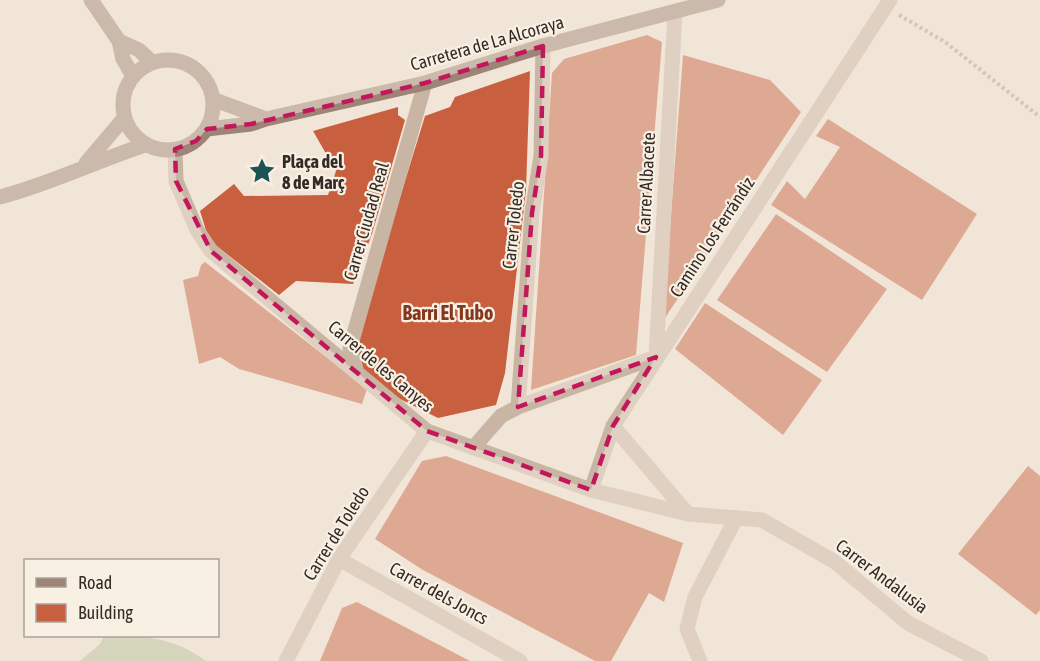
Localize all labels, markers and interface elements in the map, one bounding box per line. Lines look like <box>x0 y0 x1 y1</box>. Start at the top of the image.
street label: Carretera de La Alcoraya <box>408 11 566 75</box>
street label: Carrer Albacete <box>633 132 659 234</box>
place label: Plaça del 8 de Març <box>282 151 345 193</box>
place icon: Plaça del 8 de Març <box>247 156 277 186</box>
street label: Carrer Ciudad Real <box>339 159 393 283</box>
street label: Camino Los Ferrándiz <box>665 173 759 301</box>
street label: Carrer Toledo <box>498 180 528 270</box>
district label: Barri El Tubo <box>403 301 493 324</box>
street label: Carrer de les Canyes <box>324 316 438 416</box>
street label: Carrer de Toledo <box>299 482 373 584</box>
street label: Carrer Andalusia <box>832 535 932 617</box>
street label: Carrer dels Joncs <box>386 557 492 629</box>
legend <box>24 559 219 637</box>
text: Road <box>78 572 112 593</box>
text: Building <box>78 602 133 623</box>

